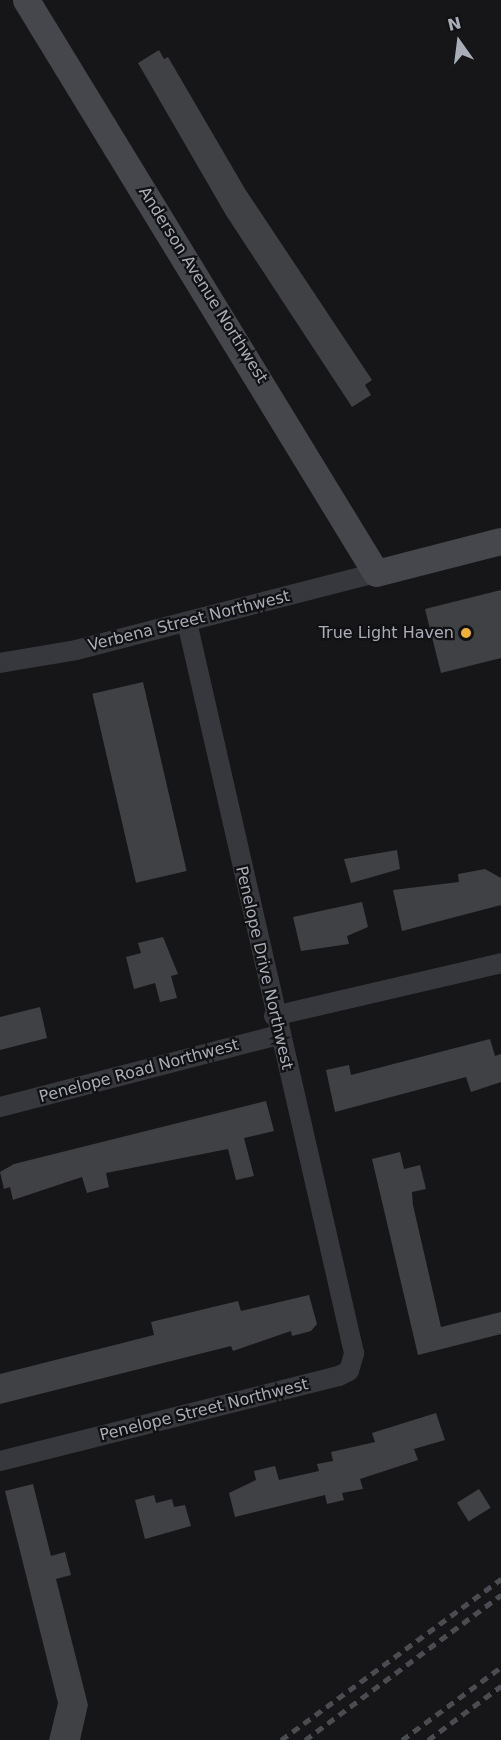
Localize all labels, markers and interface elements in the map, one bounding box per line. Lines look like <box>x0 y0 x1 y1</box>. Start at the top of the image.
north arrow <box>429 12 489 72</box>
text: N <box>446 13 463 35</box>
street label: Anderson Avenue Northwest <box>134 183 272 387</box>
street label: Verbena Street Northwest <box>86 587 292 655</box>
place label: True Light Haven <box>319 623 454 643</box>
marker: True Light Haven <box>459 626 473 640</box>
street label: Penelope Drive Northwest <box>231 864 297 1072</box>
street label: Penelope Road Northwest <box>37 1035 241 1107</box>
street label: Penelope Street Northwest <box>98 1375 310 1445</box>

